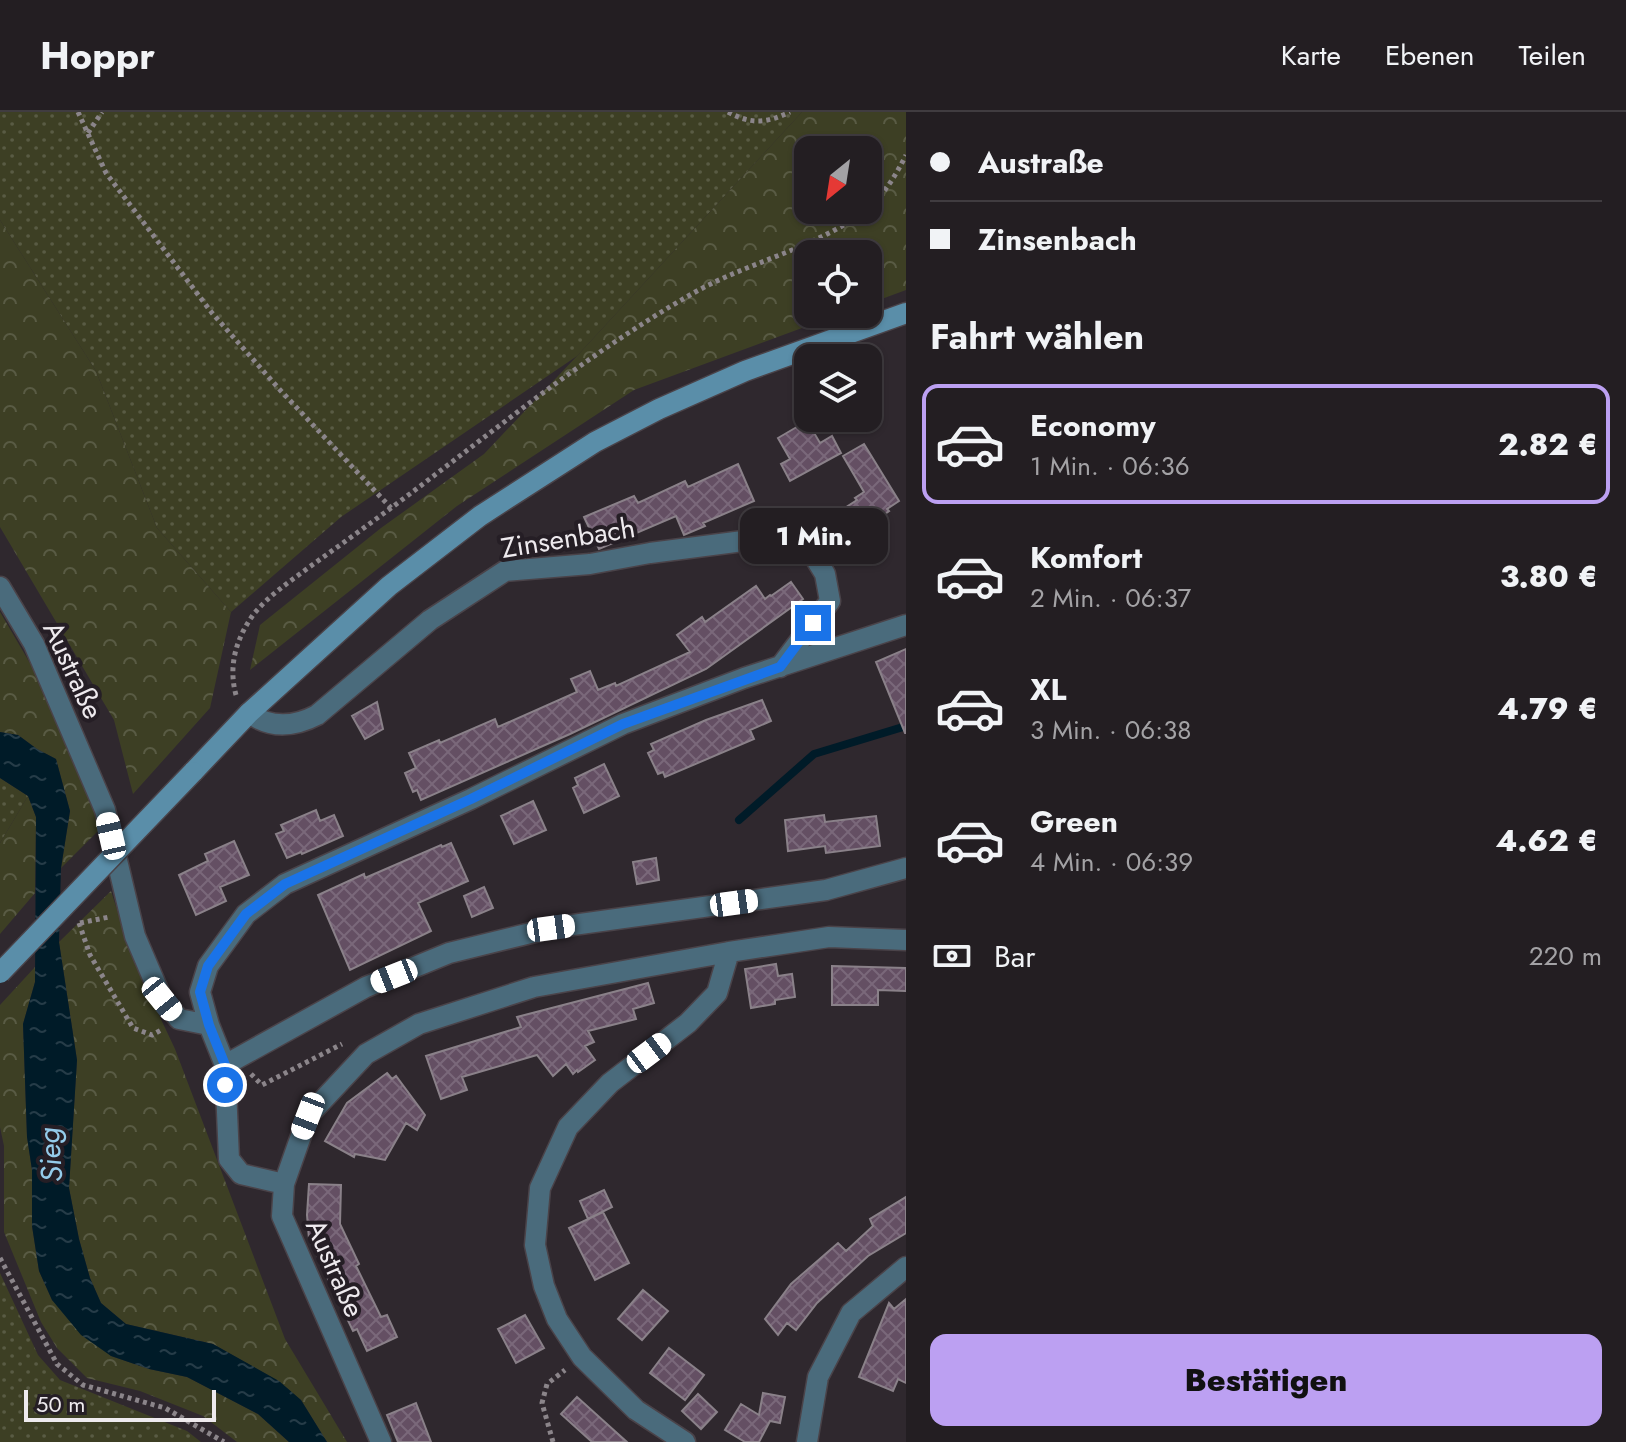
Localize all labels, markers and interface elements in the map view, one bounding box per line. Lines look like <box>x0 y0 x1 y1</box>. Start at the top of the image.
text: Hoppr <box>40 28 155 83</box>
text: Karte <box>1281 35 1341 76</box>
text: Ebenen <box>1385 35 1475 76</box>
text: Teilen <box>1519 35 1586 76</box>
north arrow <box>794 136 882 224</box>
map controls <box>794 136 882 432</box>
text: Austraße <box>978 141 1104 184</box>
text: Zinsenbach <box>978 218 1137 261</box>
button: locate <box>794 240 882 328</box>
text: Fahrt wählen <box>930 310 1144 362</box>
button: layers <box>794 344 882 432</box>
text: Economy <box>1030 404 1156 447</box>
icon: car <box>934 408 1006 480</box>
text: 2.82 € <box>1498 423 1598 466</box>
text: 1 Min. · 06:36 <box>1030 447 1190 485</box>
street label: Zinsenbach <box>498 507 638 569</box>
callout: 1 Min. <box>739 507 887 563</box>
text: 1 Min. <box>776 517 852 555</box>
text: Komfort <box>1030 536 1142 579</box>
icon: car <box>934 540 1006 612</box>
text: 3.80 € <box>1500 555 1598 598</box>
text: 2 Min. · 06:37 <box>1030 579 1191 617</box>
route end <box>795 605 831 641</box>
street label: Austraße <box>32 614 114 726</box>
text: XL <box>1030 668 1066 711</box>
icon: car <box>934 672 1006 744</box>
text: 4.79 € <box>1497 687 1598 730</box>
text: 3 Min. · 06:38 <box>1030 711 1191 749</box>
text: Green <box>1030 800 1118 843</box>
icon: car <box>934 804 1006 876</box>
car <box>94 810 128 862</box>
text: 4.62 € <box>1495 819 1598 862</box>
text: 4 Min. · 06:39 <box>1030 843 1193 881</box>
car <box>709 888 759 918</box>
car <box>526 913 576 943</box>
icon: cash <box>930 934 974 978</box>
text: Bar <box>994 935 1035 978</box>
text: 220 m <box>1529 937 1602 975</box>
car <box>367 956 421 996</box>
car <box>138 973 186 1025</box>
car <box>623 1029 675 1077</box>
route start <box>207 1067 243 1103</box>
car <box>288 1089 328 1143</box>
water label: Sieg <box>27 1126 73 1184</box>
street label: Austraße <box>295 1212 375 1324</box>
button: Bestätigen <box>930 1334 1602 1426</box>
scale bar <box>24 1386 216 1422</box>
text: 50 m <box>36 1388 85 1420</box>

